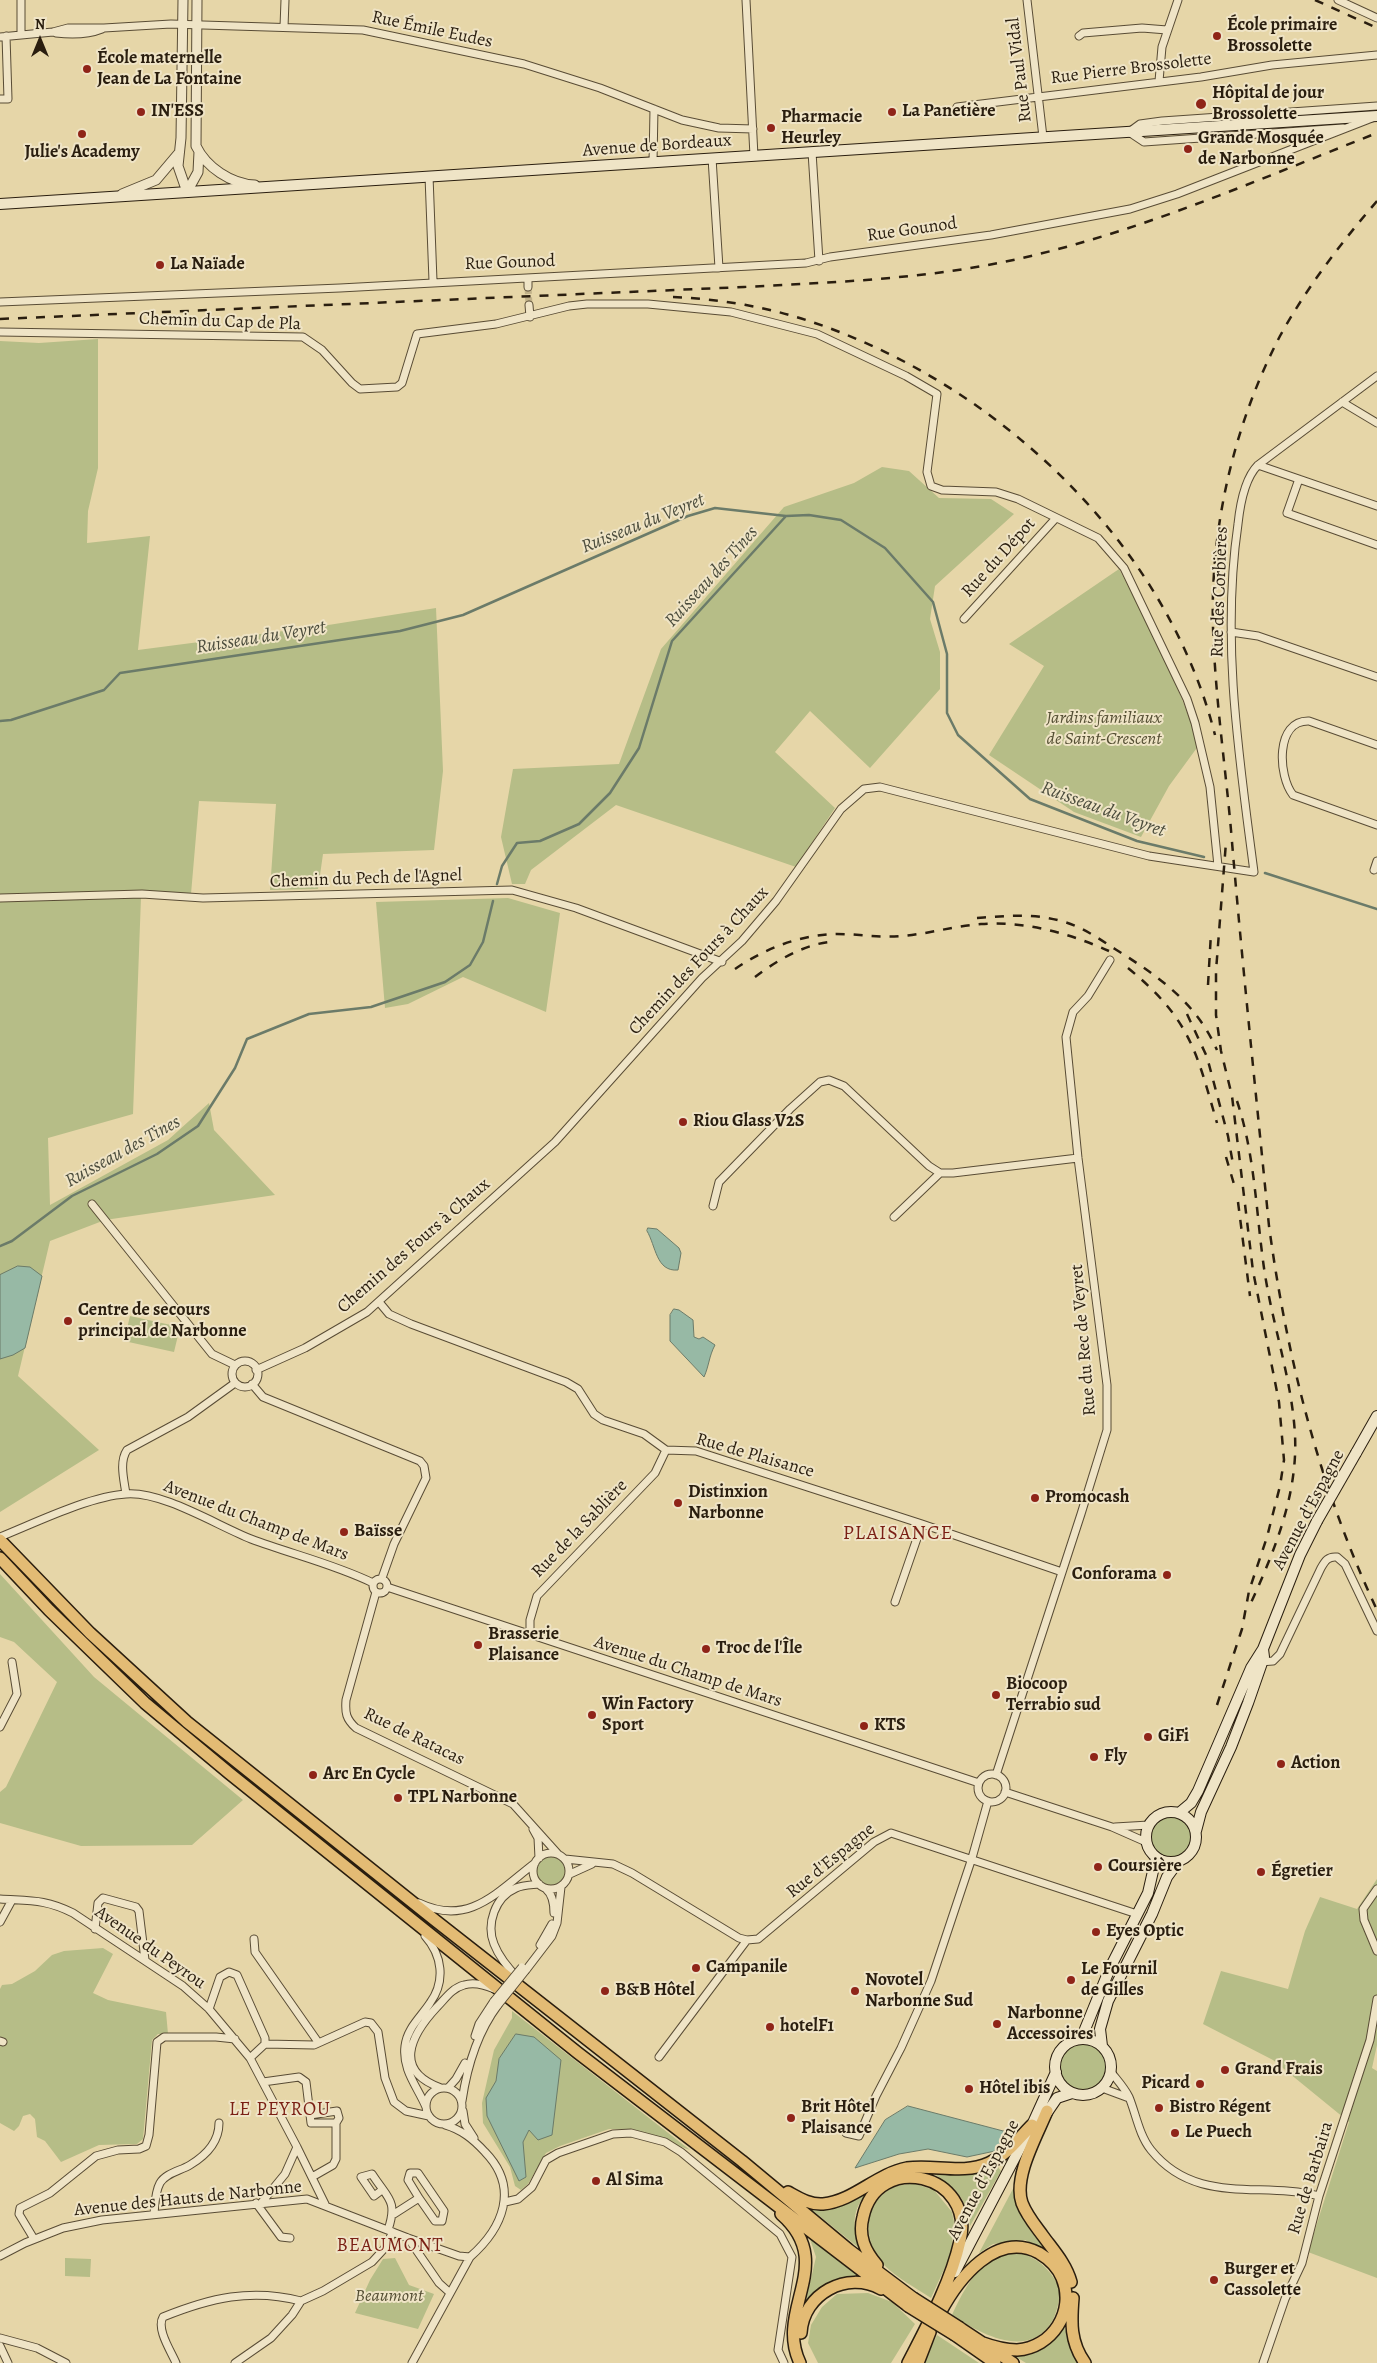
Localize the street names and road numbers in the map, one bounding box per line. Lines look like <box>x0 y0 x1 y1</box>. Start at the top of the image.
street label: Rue Émile Eudes <box>370 7 494 53</box>
street label: Rue Paul Vidal <box>1003 16 1037 124</box>
street label: Rue Pierre Brossolette <box>1049 48 1213 90</box>
street label: Avenue de Bordeaux <box>582 130 732 162</box>
street label: Rue Gounod <box>866 213 958 247</box>
street label: Rue Gounod <box>464 251 556 275</box>
street label: Chemin du Cap de Pla <box>139 308 301 336</box>
street label: Rue du Dépot <box>958 514 1040 602</box>
street label: Rue des Corbières <box>1207 526 1233 658</box>
street label: Chemin du Pech de l'Agnel <box>270 865 462 893</box>
street label: Chemin des Fours à Chaux <box>625 882 773 1040</box>
street label: Chemin des Fours à Chaux <box>333 1174 495 1318</box>
street label: Rue du Rec de Veyret <box>1067 1263 1101 1417</box>
street label: Rue de Plaisance <box>693 1429 817 1483</box>
street label: Avenue d'Espagne <box>1268 1446 1350 1574</box>
street label: Rue de la Sablière <box>528 1475 632 1583</box>
street label: Avenue du Champ de Mars <box>160 1476 352 1566</box>
street label: Avenue du Champ de Mars <box>591 1631 785 1713</box>
street label: Rue de Ratacas <box>360 1703 468 1771</box>
street label: Rue d'Espagne <box>782 1819 880 1903</box>
street label: Avenue du Peyrou <box>90 1902 210 1994</box>
street label: Avenue d'Espagne <box>943 2116 1025 2244</box>
street label: Rue de Barbaira <box>1284 2119 1338 2237</box>
street label: Avenue des Hauts de Narbonne <box>73 2176 303 2222</box>

